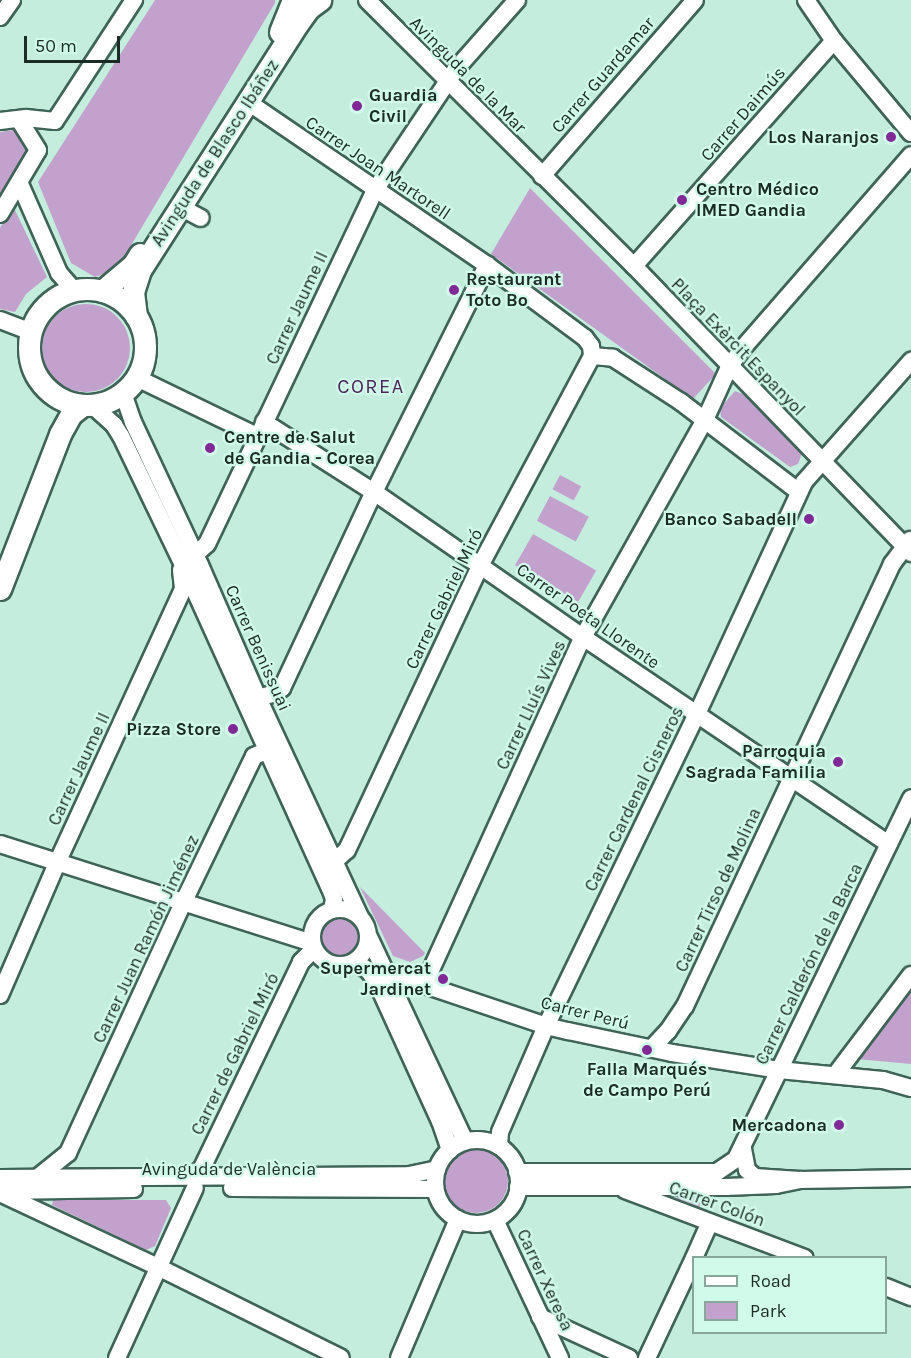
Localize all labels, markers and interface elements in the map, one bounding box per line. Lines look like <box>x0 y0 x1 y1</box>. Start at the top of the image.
street label: Avinguda de la Mar <box>405 12 531 138</box>
street label: Carrer Guardamar <box>547 13 659 137</box>
scale bar <box>27 24 123 62</box>
text: 50 m <box>35 35 77 57</box>
street label: Avinguda de Blasco Ibáñez <box>146 55 284 251</box>
street label: Carrer Daimús <box>696 62 790 166</box>
place label: Guardia Civil <box>369 85 438 128</box>
marker: Guardia Civil <box>350 99 364 113</box>
street label: Carrer Joan Martorell <box>301 111 455 225</box>
place label: Los Naranjos <box>768 126 879 148</box>
marker: Los Naranjos <box>884 130 898 144</box>
place label: Centro Médico IMED Gandia <box>696 179 819 222</box>
marker: Centro Médico IMED Gandia <box>673 191 691 209</box>
street label: Carrer Jaume II <box>261 248 333 368</box>
place label: Restaurant Toto Bo <box>466 269 561 312</box>
street label: Plaça Exèrcit Espanyol <box>667 274 809 420</box>
marker: Restaurant Toto Bo <box>447 283 461 297</box>
district label: COREA <box>337 374 405 398</box>
place label: Centre de Salut de Gandia - Corea <box>224 427 375 470</box>
marker: Centre de Salut de Gandia - Corea <box>201 439 219 457</box>
place label: Banco Sabadell <box>664 508 797 530</box>
marker: Banco Sabadell <box>802 512 816 526</box>
street label: Carrer Gabriel Miró <box>401 525 487 673</box>
street label: Carrer Poeta Llorente <box>512 558 664 674</box>
street label: Carrer Benissuai <box>221 582 295 714</box>
street label: Carrer Lluís Vives <box>491 637 571 773</box>
street label: Carrer Cardenal Cisneros <box>580 703 688 895</box>
street label: Carrer Jaume II <box>43 709 115 829</box>
place label: Pizza Store <box>126 718 221 740</box>
marker: Pizza Store <box>226 722 240 736</box>
place label: Parroquia Sagrada Familia <box>685 741 826 783</box>
marker: Parroquia Sagrada Familia <box>831 755 845 769</box>
street label: Carrer Tirso de Molina <box>670 804 766 976</box>
street label: Carrer Juan Ramón Jiménez <box>88 831 204 1047</box>
street label: Carrer Calderón de la Barca <box>751 860 867 1068</box>
place label: Supermercat Jardinet <box>320 958 431 1000</box>
street label: Carrer de Gabriel Miró <box>186 969 284 1139</box>
marker: Supermercat Jardinet <box>436 972 450 986</box>
street label: Carrer Perú <box>538 992 632 1034</box>
marker: Falla Marqués de Campo Perú <box>640 1043 654 1057</box>
place label: Falla Marqués de Campo Perú <box>583 1059 711 1102</box>
place label: Mercadona <box>732 1114 827 1136</box>
marker: Mercadona <box>832 1118 846 1132</box>
street label: Avinguda de València <box>142 1158 316 1180</box>
street label: Carrer Colón <box>666 1177 768 1231</box>
street label: Carrer Xeresa <box>512 1226 578 1334</box>
legend <box>692 1256 887 1334</box>
text: Road <box>750 1270 791 1292</box>
text: Park <box>750 1300 787 1322</box>

